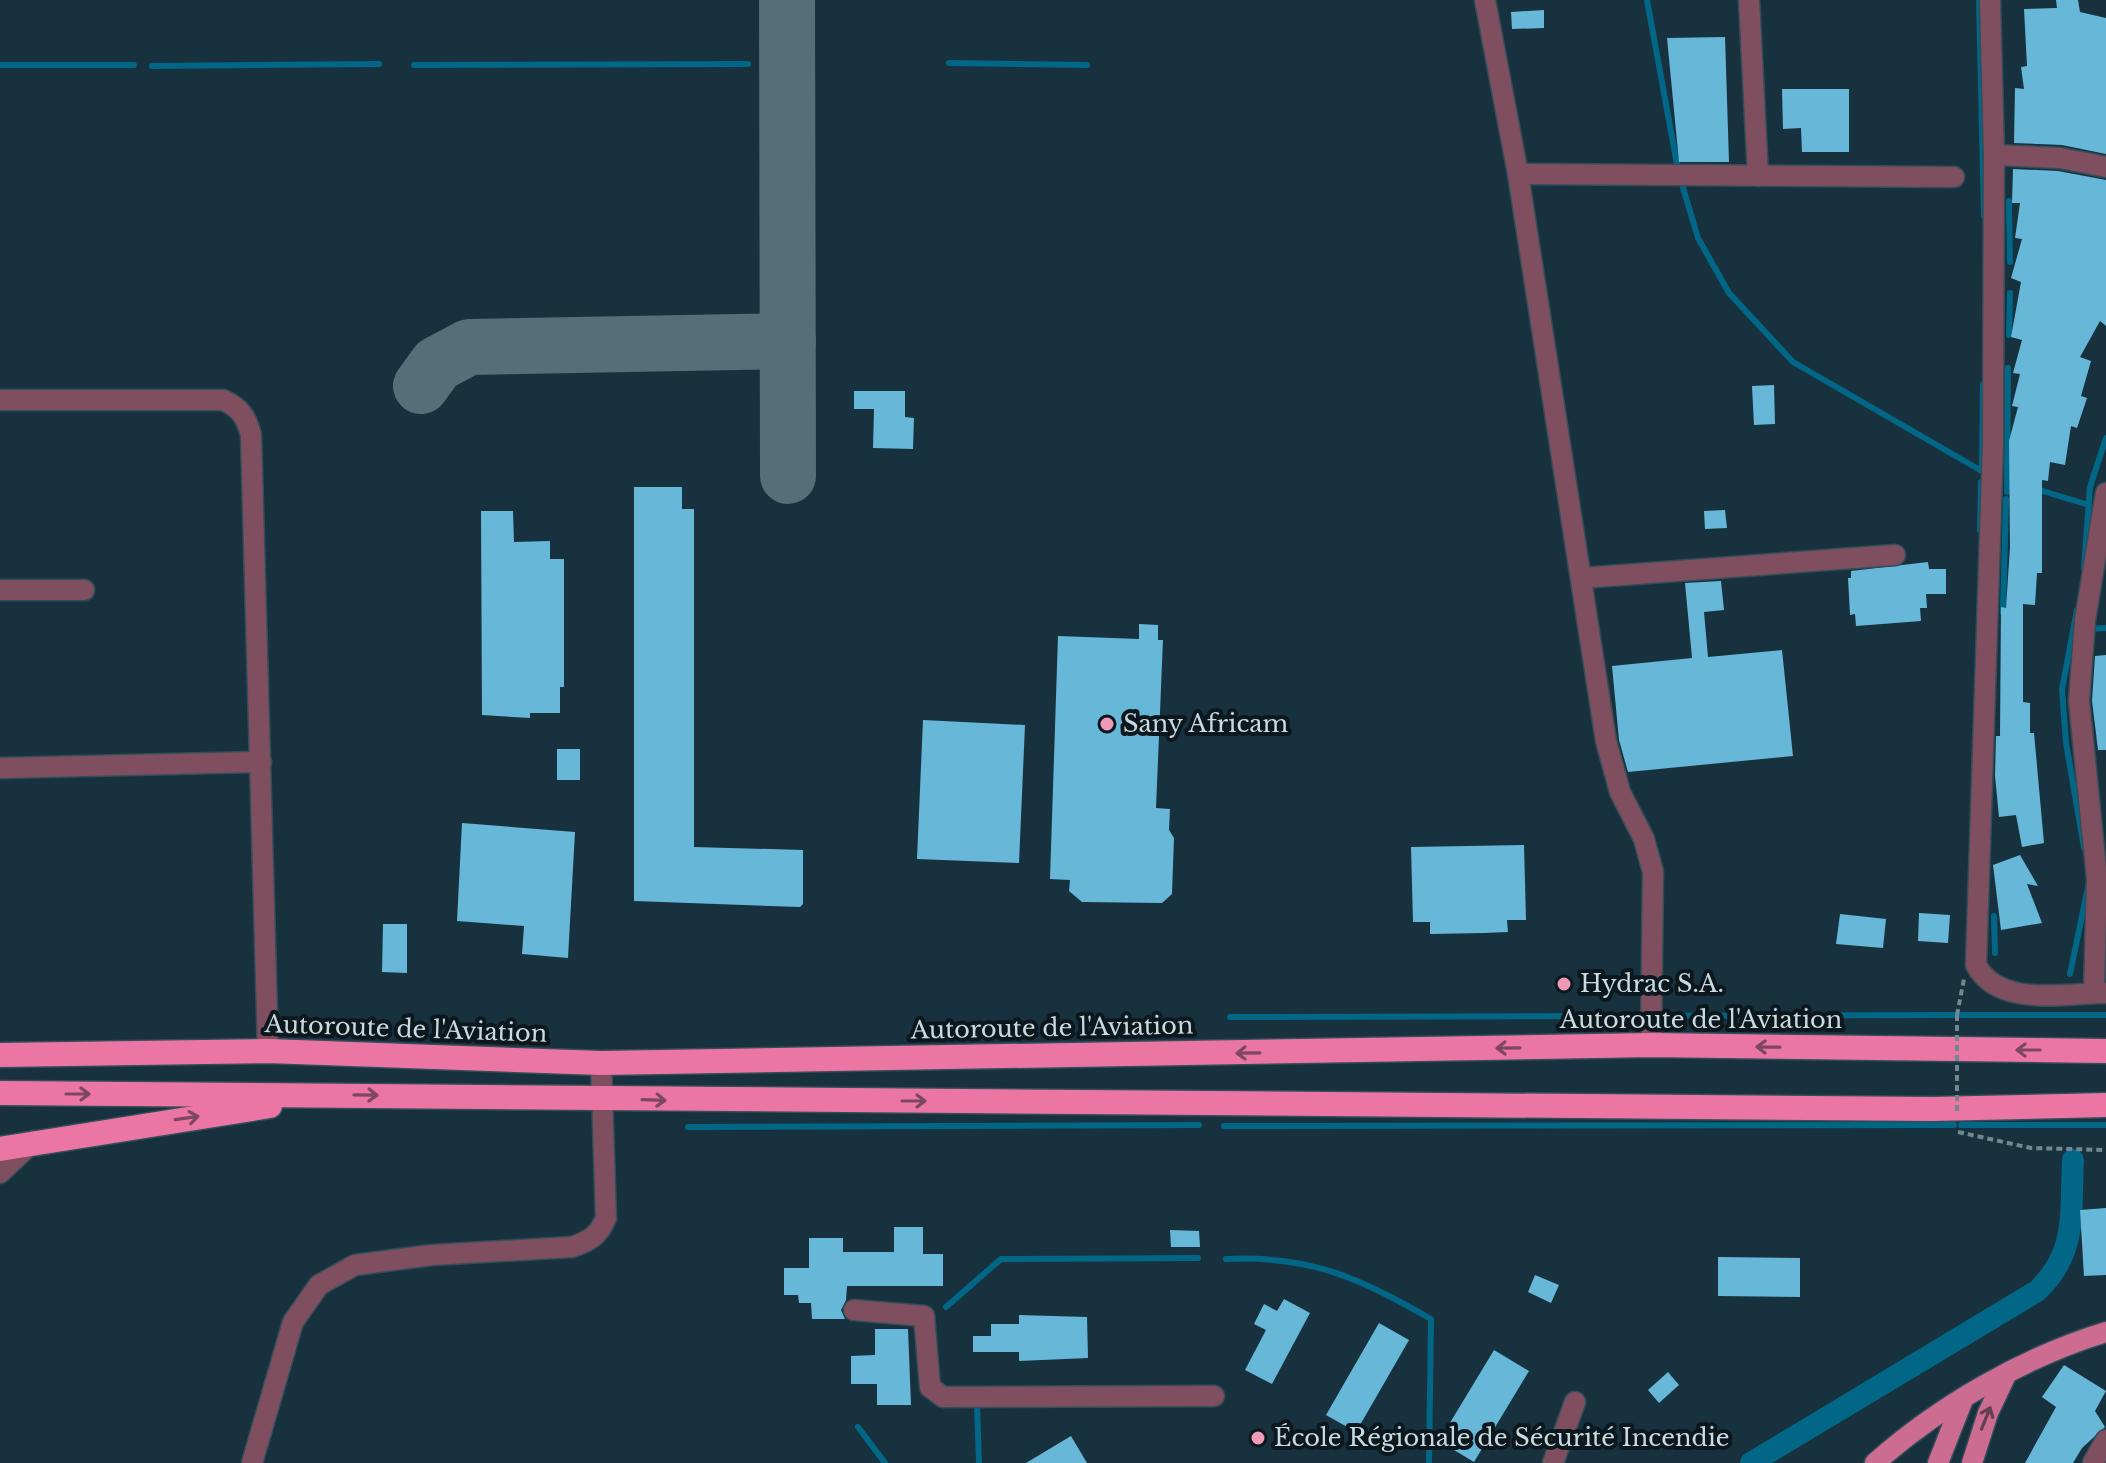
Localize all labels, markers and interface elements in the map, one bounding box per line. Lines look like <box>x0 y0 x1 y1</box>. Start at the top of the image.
place label: Sany Africam <box>1123 709 1289 738</box>
marker: Sany Africam <box>1098 715 1116 733</box>
place label: Hydrac S.A. <box>1580 969 1724 998</box>
marker: Hydrac S.A. <box>1555 975 1573 993</box>
street label: Autoroute de l'Aviation <box>1559 1005 1842 1034</box>
street label: Autoroute de l'Aviation <box>263 1009 548 1048</box>
street label: Autoroute de l'Aviation <box>909 1011 1194 1044</box>
one-way arrow <box>1495 1040 1522 1056</box>
one-way arrow <box>1755 1040 1782 1055</box>
one-way arrow <box>2015 1042 2042 1058</box>
one-way arrow <box>1235 1045 1262 1061</box>
one-way arrow <box>64 1086 91 1102</box>
one-way arrow <box>352 1087 379 1103</box>
one-way arrow <box>640 1093 667 1108</box>
one-way arrow <box>900 1093 927 1109</box>
one-way arrow <box>174 1110 200 1125</box>
one-way arrow <box>1980 1406 1994 1431</box>
place label: École Régionale de Sécurité Incendie <box>1274 1423 1730 1452</box>
marker: École Régionale de Sécurité Incendie <box>1249 1429 1267 1447</box>

